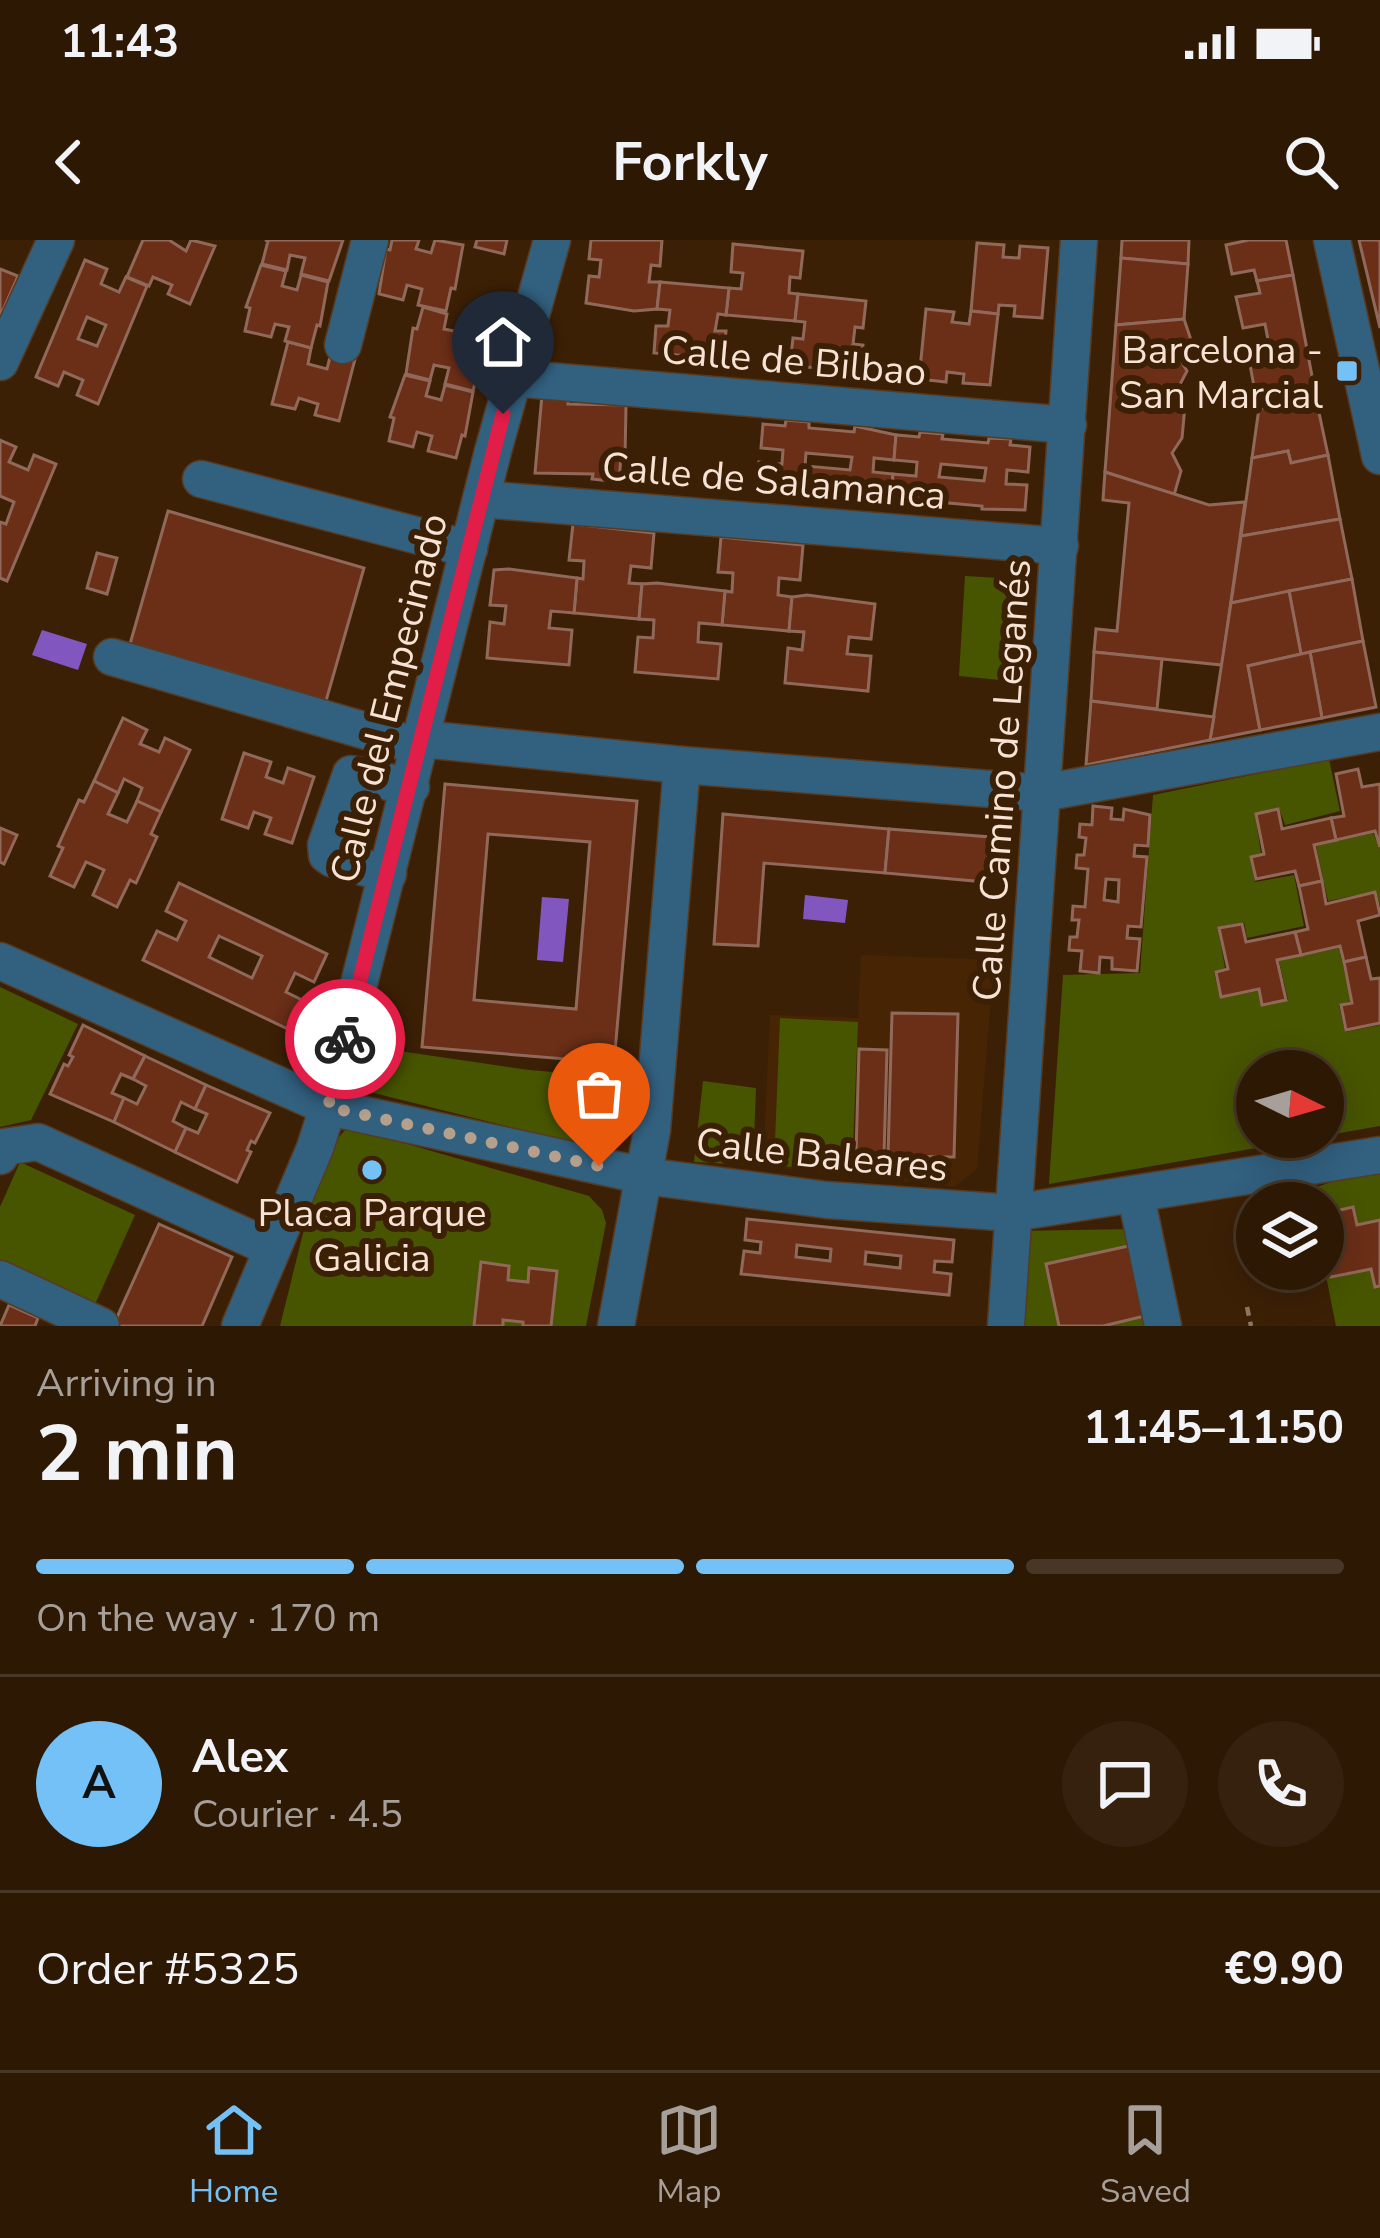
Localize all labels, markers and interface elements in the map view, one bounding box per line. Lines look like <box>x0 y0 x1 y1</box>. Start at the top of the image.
text: 11:43 <box>60 12 179 73</box>
text: Forkly <box>612 125 768 199</box>
icon: back <box>36 129 102 195</box>
icon: search <box>1278 129 1344 195</box>
pin <box>452 291 554 414</box>
icon: home <box>470 309 536 375</box>
street label: Calle de Bilbao <box>659 324 928 399</box>
place label: Barcelona - San Marcial <box>1119 324 1323 422</box>
marker: Barcelona - San Marcial <box>1334 358 1360 384</box>
street label: Calle de Salamanca <box>600 440 948 523</box>
street label: Calle del Empecinado <box>318 508 461 889</box>
street label: Calle Camino de Leganés <box>961 557 1044 1003</box>
courier <box>285 979 405 1099</box>
icon: bike <box>312 1006 378 1072</box>
pin <box>548 1043 650 1166</box>
north arrow <box>1236 1050 1344 1158</box>
map controls <box>1236 1050 1344 1290</box>
icon: bag <box>566 1061 632 1127</box>
street label: Calle Baleares <box>693 1116 950 1195</box>
marker: Placa Parque Galicia <box>359 1157 385 1183</box>
button: layers <box>1236 1182 1344 1290</box>
place label: Placa Parque Galicia <box>258 1187 487 1285</box>
text: Arriving in <box>36 1357 217 1410</box>
text: 11:45–11:50 <box>1083 1398 1344 1459</box>
text: 2 min <box>36 1401 238 1508</box>
text: On the way · 170 m <box>36 1592 380 1645</box>
button: chat <box>1062 1721 1188 1847</box>
button: phone <box>1218 1721 1344 1847</box>
text: Alex <box>192 1727 288 1788</box>
text: A <box>82 1753 116 1814</box>
text: Courier · 4.5 <box>192 1788 403 1841</box>
text: Order #5325 <box>36 1939 299 2000</box>
text: €9.90 <box>1225 1939 1344 2000</box>
tab: Home <box>189 2097 278 2214</box>
tab: Map <box>656 2097 722 2214</box>
tab: Saved <box>1100 2097 1191 2214</box>

